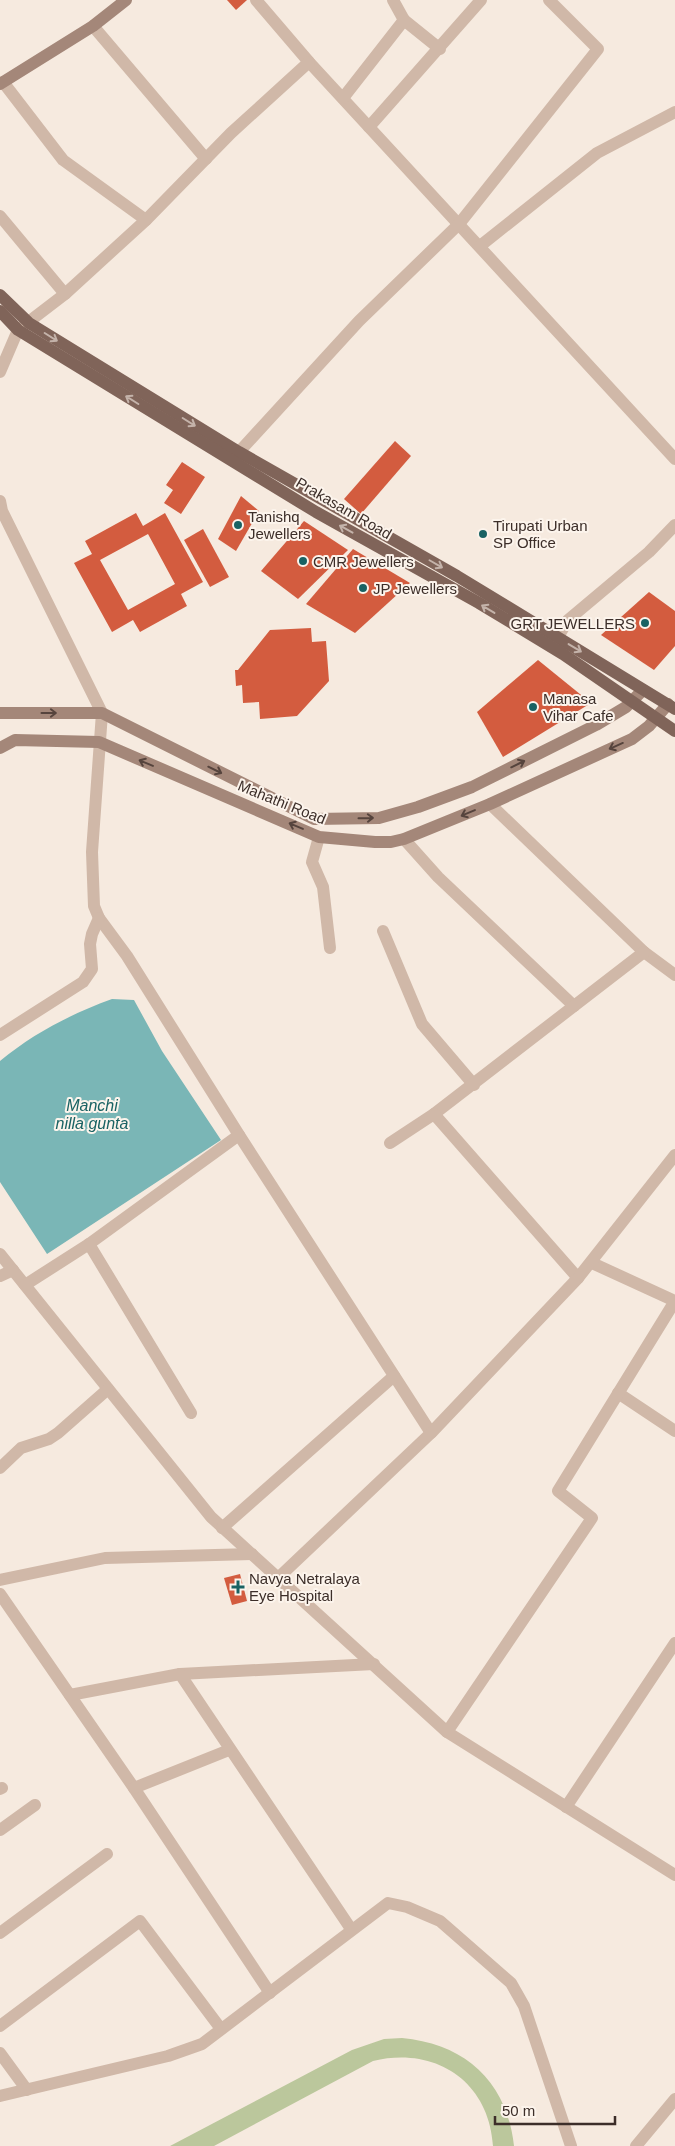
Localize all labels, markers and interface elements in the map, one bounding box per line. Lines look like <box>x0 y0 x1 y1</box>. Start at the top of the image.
one-way arrow <box>43 332 57 342</box>
one-way arrow <box>126 395 140 405</box>
one-way arrow <box>182 417 196 427</box>
street label: Prakasam Road <box>293 474 395 542</box>
place label: Tanishq Jewellers <box>248 508 311 542</box>
place label: Tirupati Urban SP Office <box>493 517 587 551</box>
marker: Tanishq Jewellers <box>232 519 244 531</box>
one-way arrow <box>339 524 354 534</box>
marker: Tirupati Urban SP Office <box>477 528 489 540</box>
place label: CMR Jewellers <box>313 553 414 570</box>
marker: CMR Jewellers <box>297 555 309 567</box>
one-way arrow <box>429 559 443 569</box>
place label: JP Jewellers <box>373 580 457 597</box>
marker: JP Jewellers <box>357 582 369 594</box>
one-way arrow <box>482 603 496 613</box>
place label: GRT JEWELLERS <box>511 615 635 632</box>
marker: GRT JEWELLERS <box>639 617 651 629</box>
one-way arrow <box>568 643 582 653</box>
place label: Manasa Vihar Cafe <box>543 690 614 724</box>
marker: Manasa Vihar Cafe <box>527 701 539 713</box>
one-way arrow <box>40 708 56 718</box>
one-way arrow <box>609 742 624 751</box>
one-way arrow <box>139 757 154 767</box>
one-way arrow <box>511 759 526 769</box>
one-way arrow <box>208 765 223 775</box>
street label: Mahathi Road <box>236 777 328 827</box>
one-way arrow <box>461 809 476 819</box>
one-way arrow <box>358 813 374 823</box>
one-way arrow <box>289 821 304 831</box>
water label: Manchi nilla gunta <box>56 1097 129 1132</box>
place label: Navya Netralaya Eye Hospital <box>249 1570 361 1604</box>
marker: Navya Netralaya Eye Hospital <box>231 1580 245 1594</box>
scale bar <box>495 2094 615 2126</box>
text: 50 m <box>502 2102 535 2119</box>

